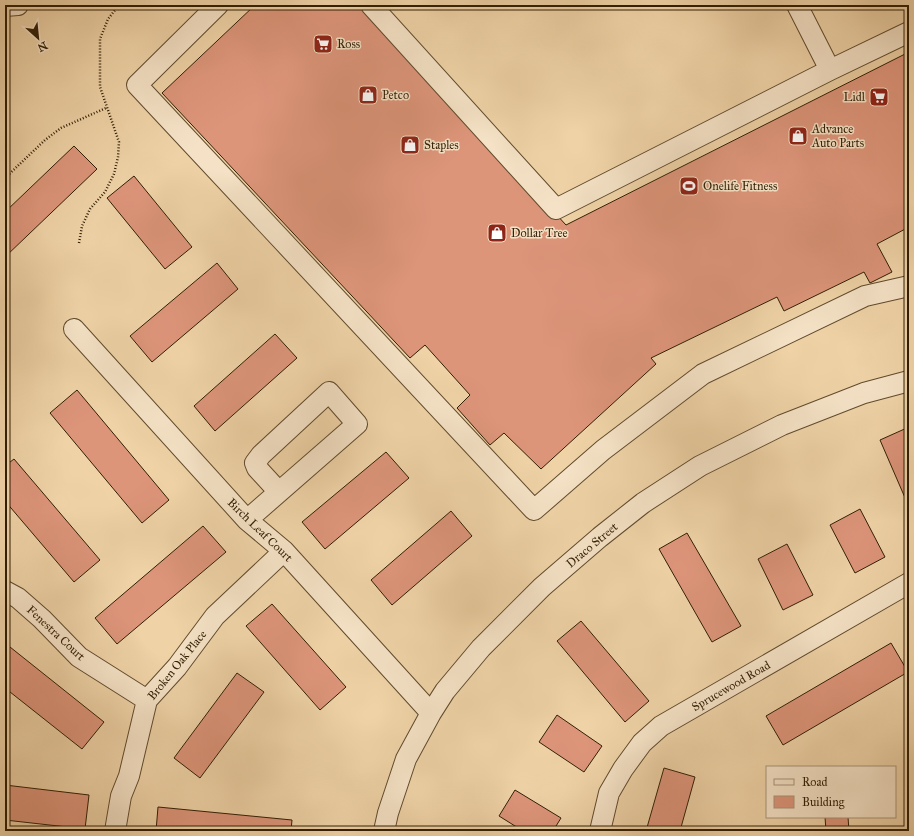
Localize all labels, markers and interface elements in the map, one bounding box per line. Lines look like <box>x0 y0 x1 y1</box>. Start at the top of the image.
north arrow <box>18 18 58 58</box>
supermarket icon: Ross <box>312 33 334 55</box>
place label: Ross <box>337 37 360 51</box>
text: N <box>35 39 49 55</box>
shop icon: Petco <box>357 84 379 106</box>
supermarket icon: Lidl <box>868 86 890 108</box>
place label: Petco <box>382 88 409 102</box>
place label: Lidl <box>844 90 866 104</box>
place label: Advance Auto Parts <box>811 122 864 150</box>
shop icon: Advance Auto Parts <box>787 125 809 147</box>
shop icon: Staples <box>399 134 421 156</box>
place label: Staples <box>424 138 459 152</box>
sports icon: Onelife Fitness <box>678 175 700 197</box>
place label: Onelife Fitness <box>703 179 777 193</box>
shop icon: Dollar Tree <box>486 222 508 244</box>
place label: Dollar Tree <box>511 226 568 240</box>
street label: Birch Leaf Court <box>225 495 296 565</box>
street label: Draco Street <box>564 519 621 570</box>
street label: Fenestra Court <box>24 603 88 664</box>
street label: Broken Oak Place <box>145 627 209 703</box>
street label: Sprucewood Road <box>689 658 773 714</box>
legend <box>766 766 896 818</box>
text: Road <box>802 775 828 789</box>
text: Building <box>802 795 845 810</box>

